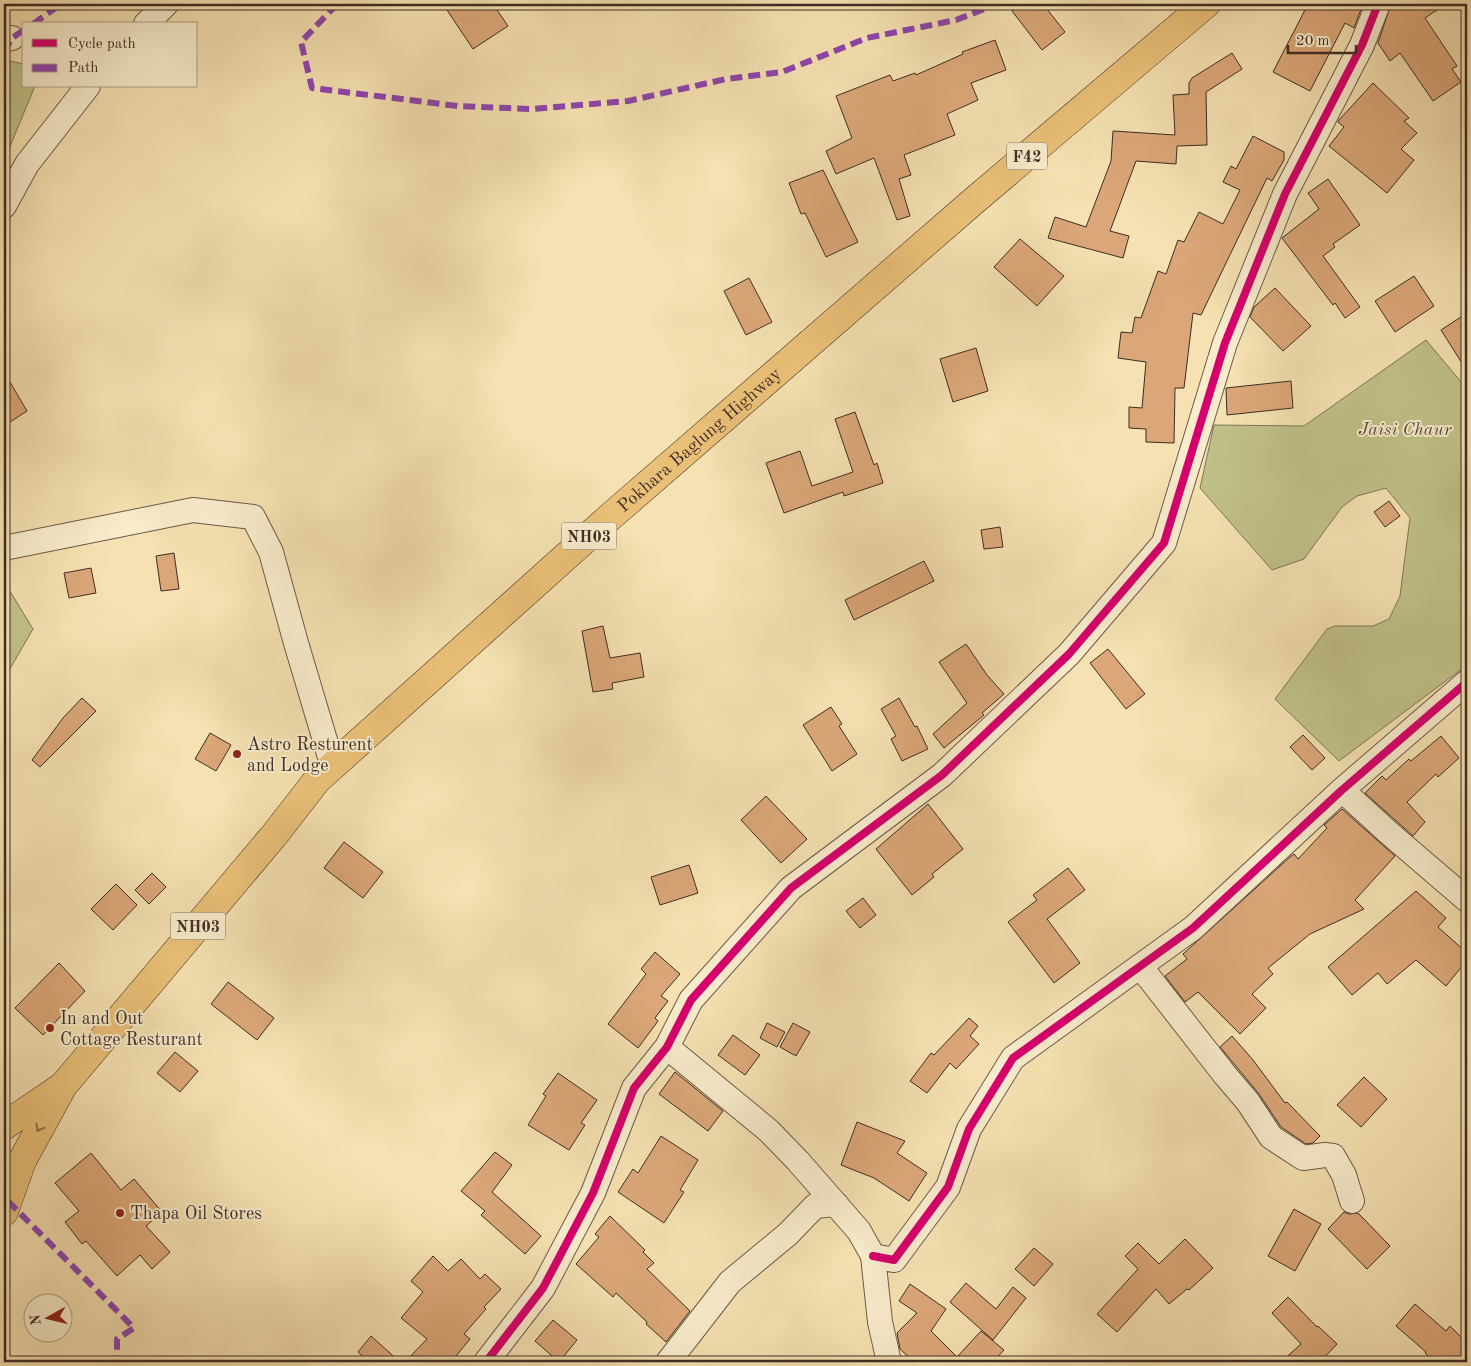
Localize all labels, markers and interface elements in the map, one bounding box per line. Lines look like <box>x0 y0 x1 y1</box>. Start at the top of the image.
legend <box>22 22 198 88</box>
scale bar <box>1288 22 1356 54</box>
text: 20 m <box>1296 34 1330 49</box>
text: Cycle path <box>68 37 136 52</box>
text: Path <box>68 61 98 76</box>
road number: F42 <box>1007 142 1047 170</box>
street label: Pokhara Baglung Highway <box>615 364 785 516</box>
park label: Jaisi Chaur <box>1359 421 1453 439</box>
road number: NH03 <box>562 522 616 550</box>
place label: Astro Resturent and Lodge <box>247 736 373 775</box>
marker: Astro Resturent and Lodge <box>231 748 243 760</box>
road number: NH03 <box>170 912 226 939</box>
place label: In and Out Cottage Resturant <box>60 1010 203 1049</box>
marker: In and Out Cottage Resturant <box>44 1022 56 1034</box>
one-way arrow <box>35 1123 45 1132</box>
place label: Thapa Oil Stores <box>130 1205 262 1223</box>
marker: Thapa Oil Stores <box>114 1207 126 1219</box>
north arrow <box>22 1294 72 1344</box>
text: N <box>28 1313 44 1326</box>

